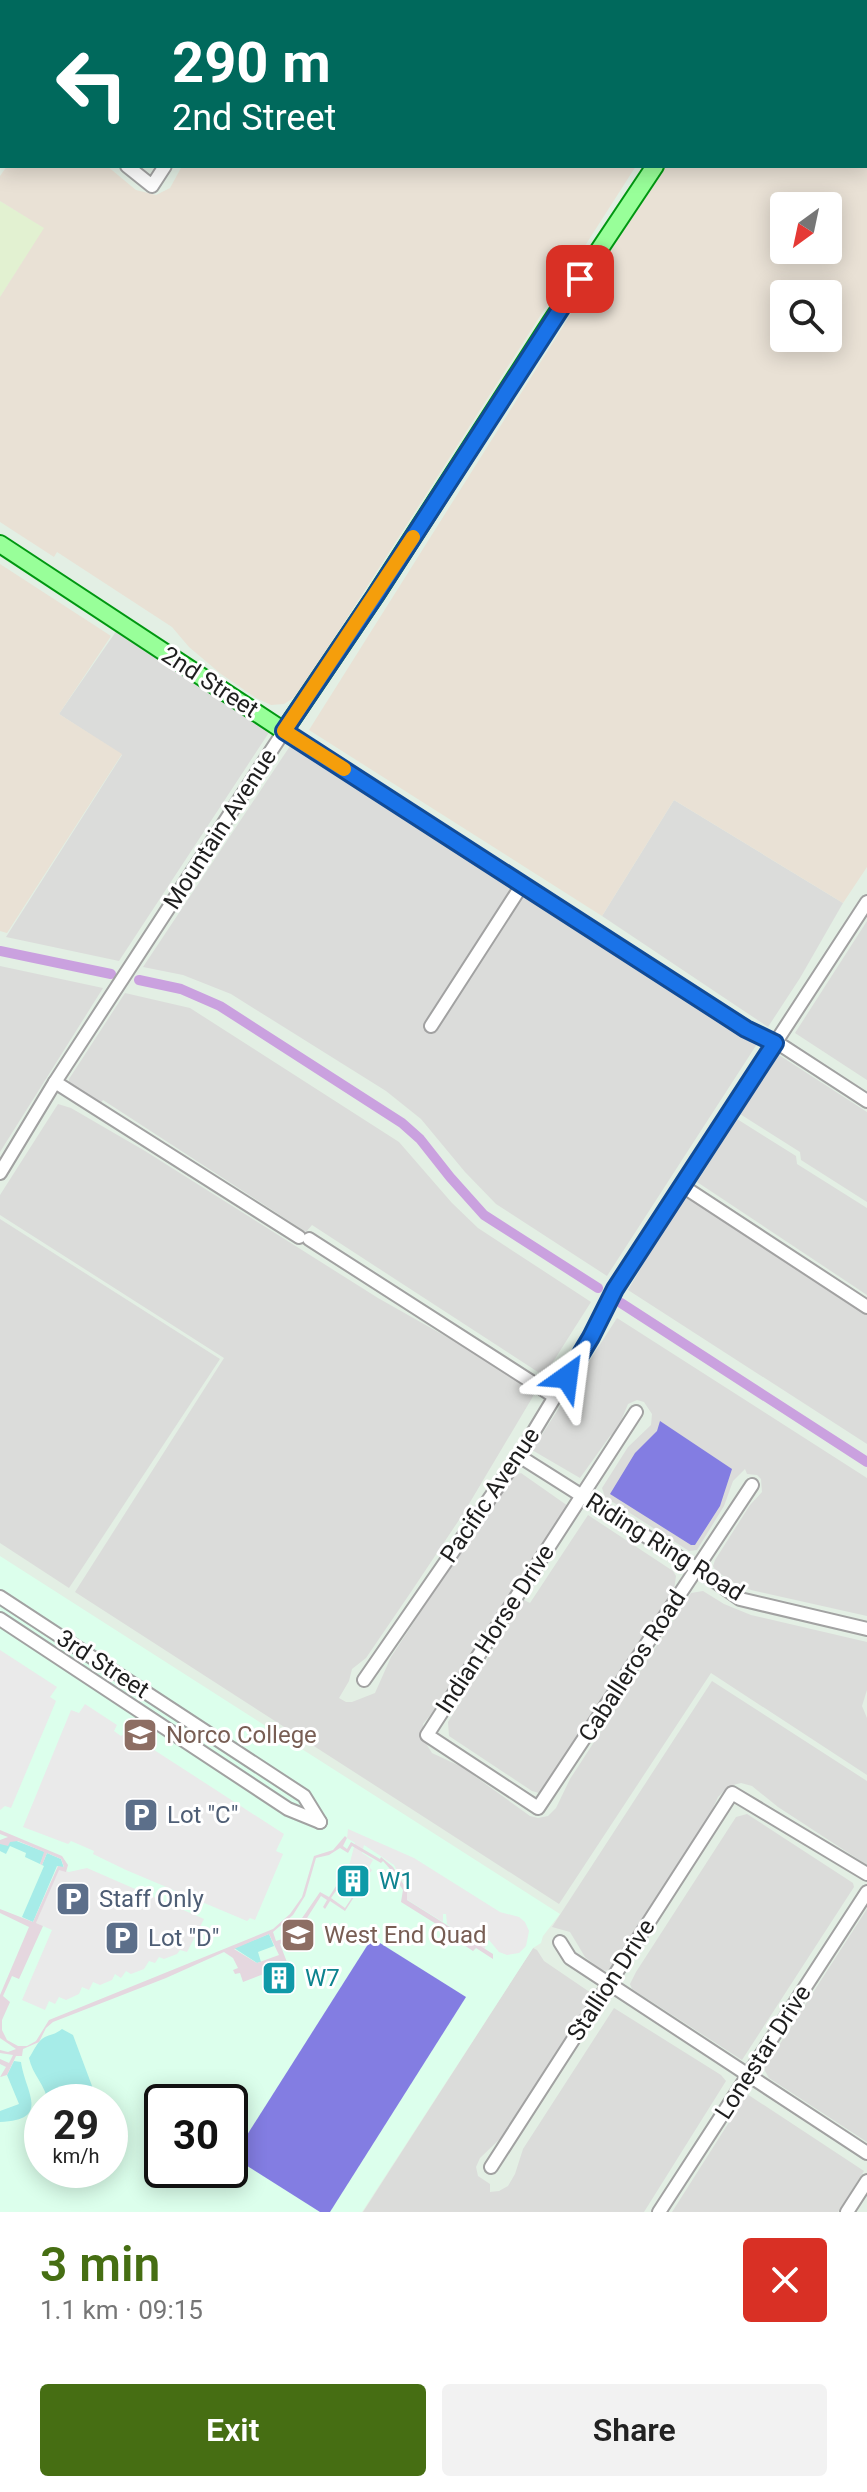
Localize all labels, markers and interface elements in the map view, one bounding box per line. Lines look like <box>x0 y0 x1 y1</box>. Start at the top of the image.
text: 290 m <box>172 30 331 96</box>
icon: left <box>40 32 144 136</box>
text: 2nd Street <box>172 97 336 139</box>
north arrow <box>770 192 842 264</box>
map controls <box>770 192 842 352</box>
pin <box>546 245 614 313</box>
icon: arrive <box>558 257 602 301</box>
button: search <box>770 280 842 352</box>
street label: 2nd Street <box>156 640 264 724</box>
street label: Mountain Avenue <box>158 744 282 914</box>
position arrow <box>525 1335 609 1419</box>
street label: Pacific Avenue <box>435 1422 545 1568</box>
street label: Riding Ring Road <box>581 1487 749 1607</box>
street label: Indian Horse Drive <box>430 1539 560 1719</box>
street label: Caballeros Road <box>573 1585 691 1747</box>
street label: 3rd Street <box>52 1624 154 1704</box>
school or university icon: Norco College <box>121 1716 159 1754</box>
place label: Norco College <box>166 1721 317 1749</box>
parking icon: Lot "C" <box>122 1796 160 1834</box>
place label: Lot "C" <box>167 1801 238 1829</box>
building icon: W1 <box>334 1862 372 1900</box>
place label: W1 <box>379 1867 414 1895</box>
parking icon: Staff Only <box>54 1880 92 1918</box>
place label: Staff Only <box>99 1885 204 1913</box>
street label: Stallion Drive <box>561 1914 661 2046</box>
school or university icon: West End Quad <box>279 1916 317 1954</box>
parking icon: Lot "D" <box>103 1919 141 1957</box>
place label: West End Quad <box>324 1921 487 1949</box>
place label: Lot "D" <box>148 1924 220 1952</box>
building icon: W7 <box>260 1959 298 1997</box>
place label: W7 <box>305 1964 340 1992</box>
street label: Lonestar Drive <box>709 1980 817 2124</box>
speed limit sign: 30 <box>144 2084 248 2188</box>
text: 29 <box>53 2102 99 2149</box>
text: km/h <box>53 2144 99 2168</box>
text: 3 min <box>40 2236 160 2293</box>
button: close <box>743 2238 827 2322</box>
text: 1.1 km · 09:15 <box>40 2295 203 2325</box>
button: Exit <box>40 2384 426 2476</box>
button: Share <box>442 2384 827 2476</box>

